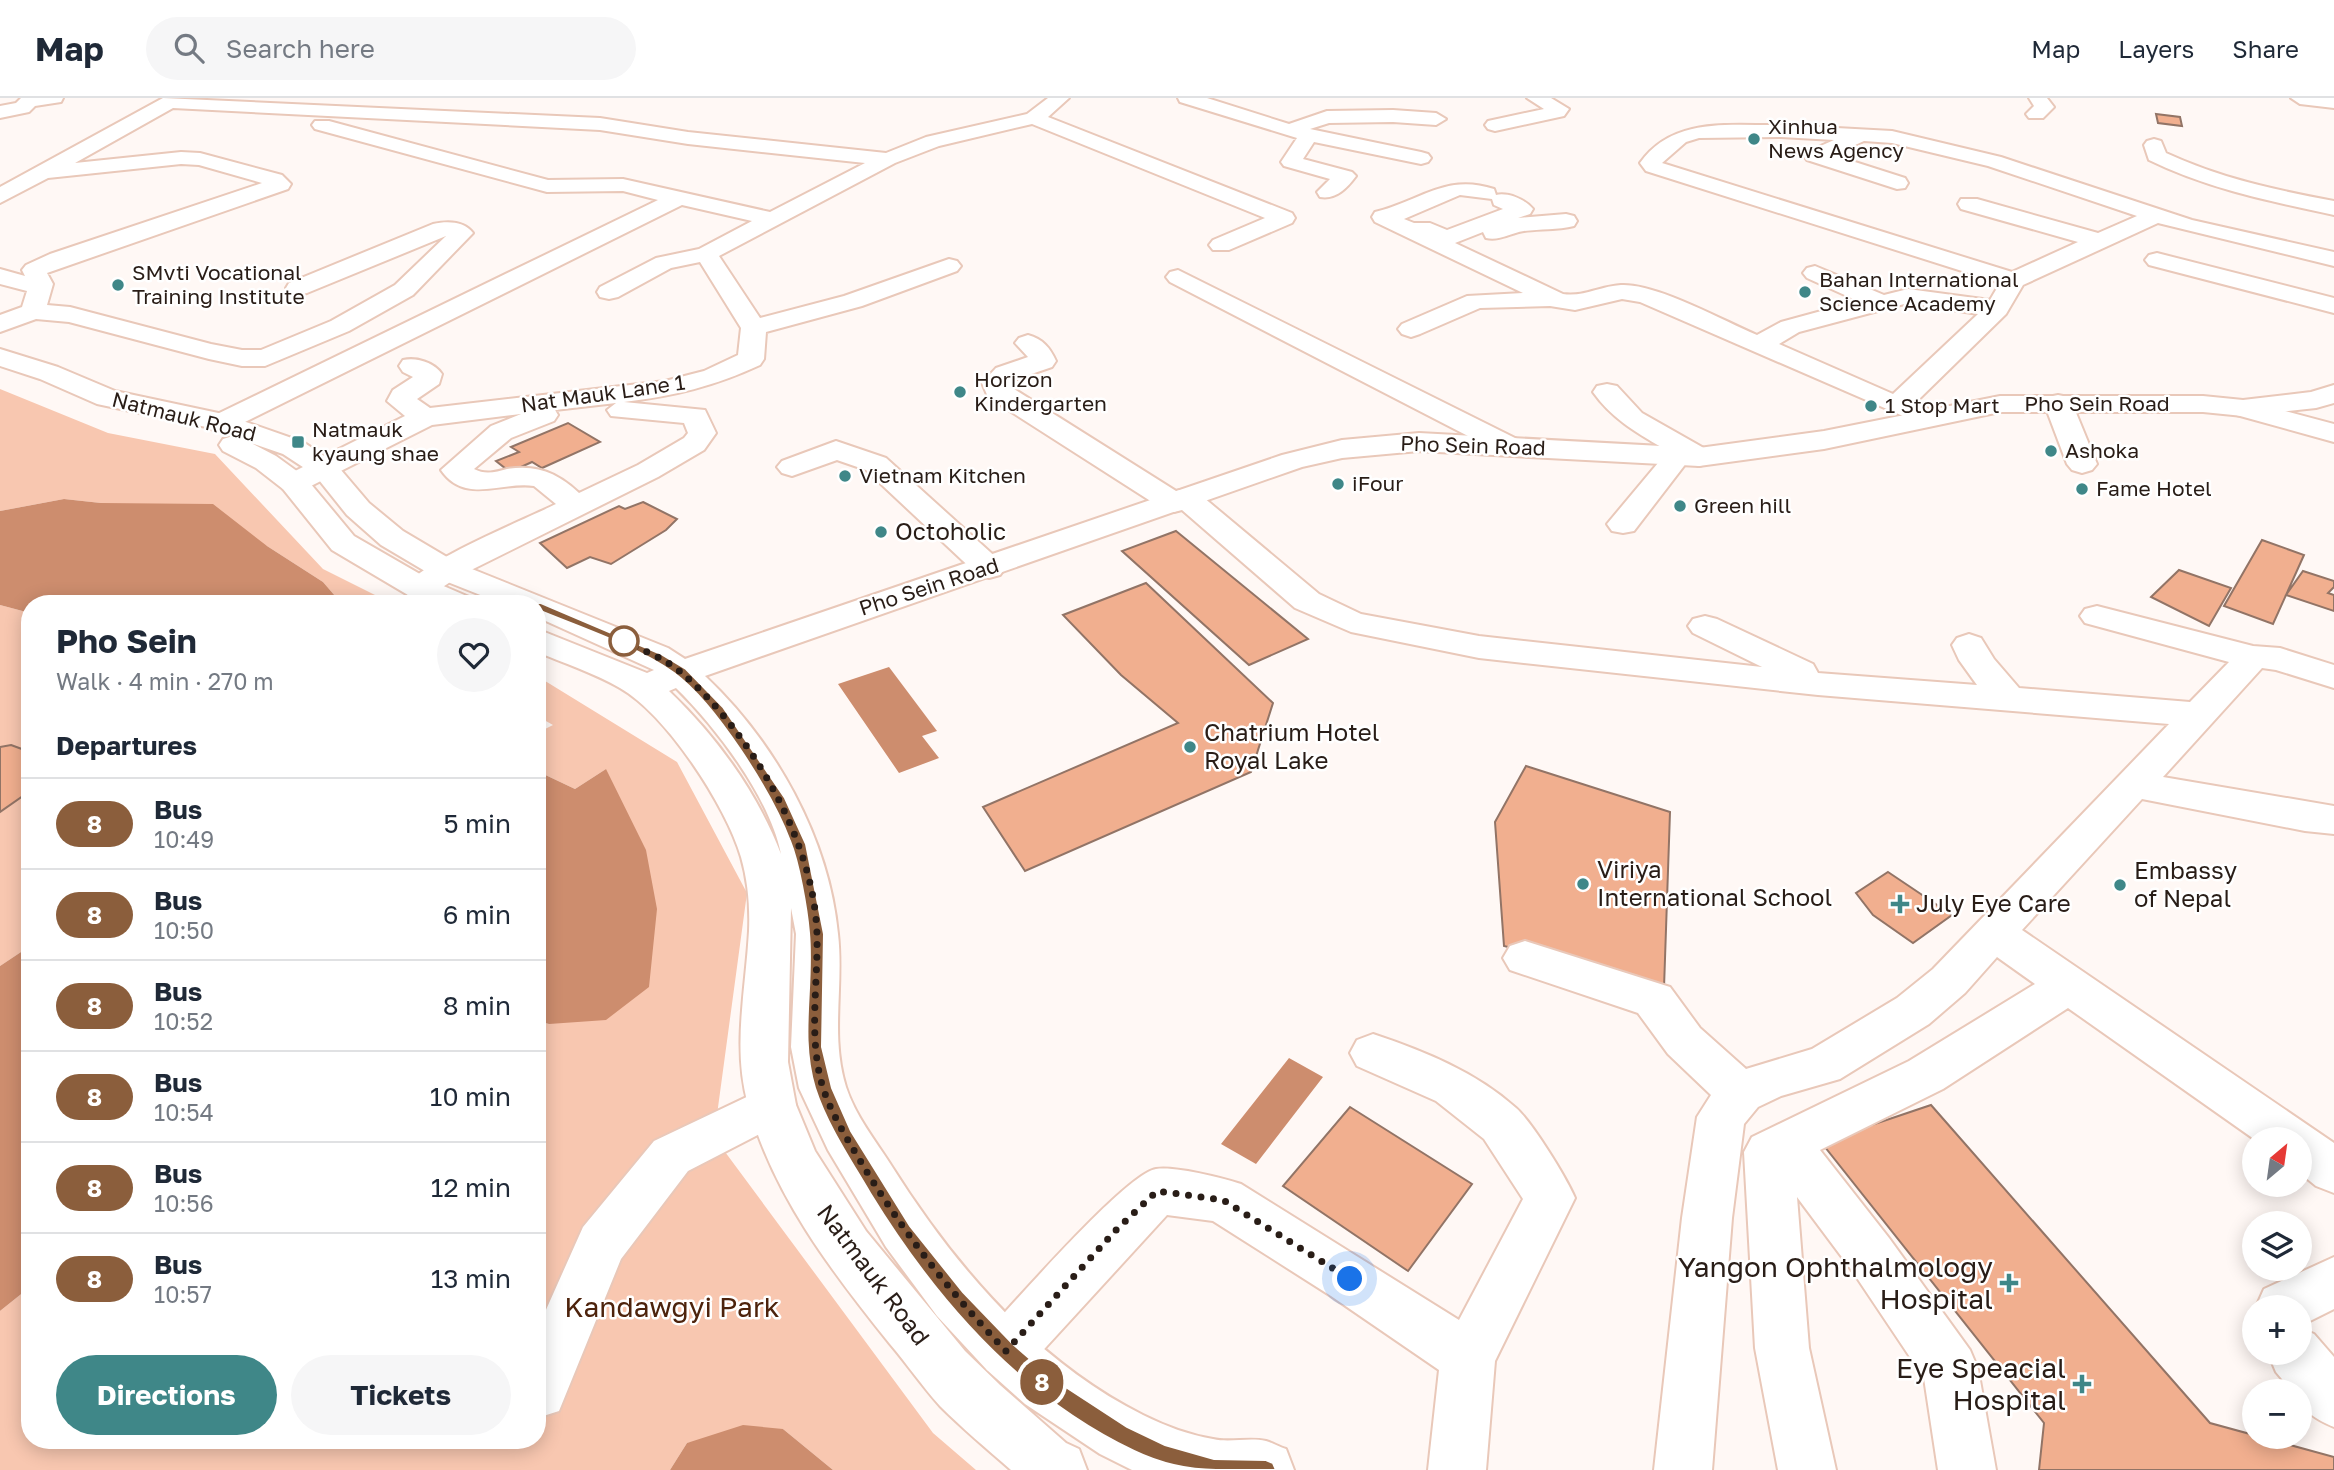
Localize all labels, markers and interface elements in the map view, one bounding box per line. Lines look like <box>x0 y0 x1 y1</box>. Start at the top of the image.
search box <box>146 17 636 80</box>
text: Map <box>35 29 104 68</box>
icon: search <box>170 29 208 67</box>
text: Search here <box>226 33 375 64</box>
text: Map <box>2031 34 2080 63</box>
text: Layers <box>2118 34 2194 63</box>
text: Share <box>2232 34 2299 63</box>
place label: Xinhua News Agency <box>1768 113 1904 163</box>
marker: Xinhua News Agency <box>1746 131 1762 147</box>
place label: SMvti Vocational Training Institute <box>132 259 305 309</box>
place label: Bahan International Science Academy <box>1819 266 2019 316</box>
marker: SMvti Vocational Training Institute <box>110 277 126 293</box>
marker: Bahan International Science Academy <box>1797 284 1813 300</box>
place label: Horizon Kindergarten <box>974 366 1107 416</box>
street label: Nat Mauk Lane 1 <box>519 369 687 417</box>
marker: Horizon Kindergarten <box>952 384 968 400</box>
street label: Natmauk Road <box>109 386 259 447</box>
street label: Pho Sein Road <box>2024 390 2170 416</box>
place label: 1 Stop Mart <box>1885 392 2000 418</box>
marker: 1 Stop Mart <box>1863 398 1879 414</box>
place label: Natmauk kyaung shae <box>312 416 439 466</box>
street label: Pho Sein Road <box>1400 429 1546 461</box>
marker: Natmauk kyaung shae <box>290 434 306 450</box>
place label: Ashoka <box>2065 437 2139 463</box>
marker: Ashoka <box>2043 443 2059 459</box>
place label: Vietnam Kitchen <box>859 462 1026 488</box>
marker: Vietnam Kitchen <box>837 468 853 484</box>
place label: iFour <box>1352 470 1403 496</box>
place label: Fame Hotel <box>2096 475 2212 501</box>
marker: iFour <box>1330 476 1346 492</box>
marker: Fame Hotel <box>2074 481 2090 497</box>
place label: Green hill <box>1694 492 1791 518</box>
marker: Green hill <box>1672 498 1688 514</box>
place label: Octoholic <box>895 516 1006 545</box>
marker: Octoholic <box>873 524 889 540</box>
street label: Pho Sein Road <box>856 551 1002 621</box>
button: heart <box>437 618 511 692</box>
text: Pho Sein <box>56 621 197 660</box>
unlabelled marker <box>609 626 639 656</box>
text: Walk · 4 min · 270 m <box>56 667 274 695</box>
place label: Chatrium Hotel Royal Lake <box>1204 717 1379 774</box>
text: Departures <box>56 730 197 761</box>
marker: Chatrium Hotel Royal Lake <box>1182 739 1198 755</box>
text: Bus <box>154 794 202 825</box>
text: 5 min <box>443 808 511 839</box>
text: 8 <box>87 809 102 838</box>
text: 10:49 <box>154 825 214 853</box>
place label: Viriya International School <box>1597 854 1832 911</box>
place label: Embassy of Nepal <box>2134 855 2237 912</box>
marker: Viriya International School <box>1575 876 1591 892</box>
marker: Embassy of Nepal <box>2112 877 2128 893</box>
text: Bus <box>154 885 202 916</box>
place label: July Eye Care <box>1916 888 2071 917</box>
marker: July Eye Care <box>1890 894 1910 914</box>
text: 6 min <box>443 899 511 930</box>
text: 8 <box>87 900 102 929</box>
text: 10:50 <box>154 916 214 944</box>
text: Bus <box>154 976 202 1007</box>
text: 8 min <box>443 990 511 1021</box>
text: 8 <box>87 991 102 1020</box>
text: 10:52 <box>154 1007 213 1035</box>
text: Bus <box>154 1067 202 1098</box>
text: 10 min <box>430 1081 511 1112</box>
text: 8 <box>87 1082 102 1111</box>
text: 10:54 <box>154 1098 214 1126</box>
north arrow <box>2242 1127 2312 1197</box>
map controls <box>2242 1127 2312 1449</box>
text: Bus <box>154 1158 202 1189</box>
text: 12 min <box>431 1172 511 1203</box>
text: 8 <box>87 1173 102 1202</box>
text: 10:56 <box>154 1189 214 1217</box>
street label: Natmauk Road <box>812 1198 937 1350</box>
button: layers <box>2242 1211 2312 1281</box>
text: Bus <box>154 1249 202 1280</box>
place label: Yangon Ophthalmology Hospital <box>1678 1250 1993 1315</box>
your location <box>1332 1261 1367 1296</box>
text: 13 min <box>431 1263 511 1294</box>
text: 8 <box>87 1264 102 1293</box>
marker: Yangon Ophthalmology Hospital <box>1999 1273 2019 1293</box>
text: 10:57 <box>154 1280 212 1308</box>
park label: Kandawgyi Park <box>564 1290 780 1323</box>
button: + <box>2242 1295 2312 1365</box>
place label: Eye Speacial Hospital <box>1896 1351 2066 1416</box>
button: Directions <box>56 1355 277 1435</box>
button: Tickets <box>291 1355 511 1435</box>
line badge: 8 <box>1019 1359 1065 1405</box>
text: 8 <box>1034 1367 1050 1396</box>
marker: Eye Speacial Hospital <box>2072 1374 2092 1394</box>
button: − <box>2242 1379 2312 1449</box>

